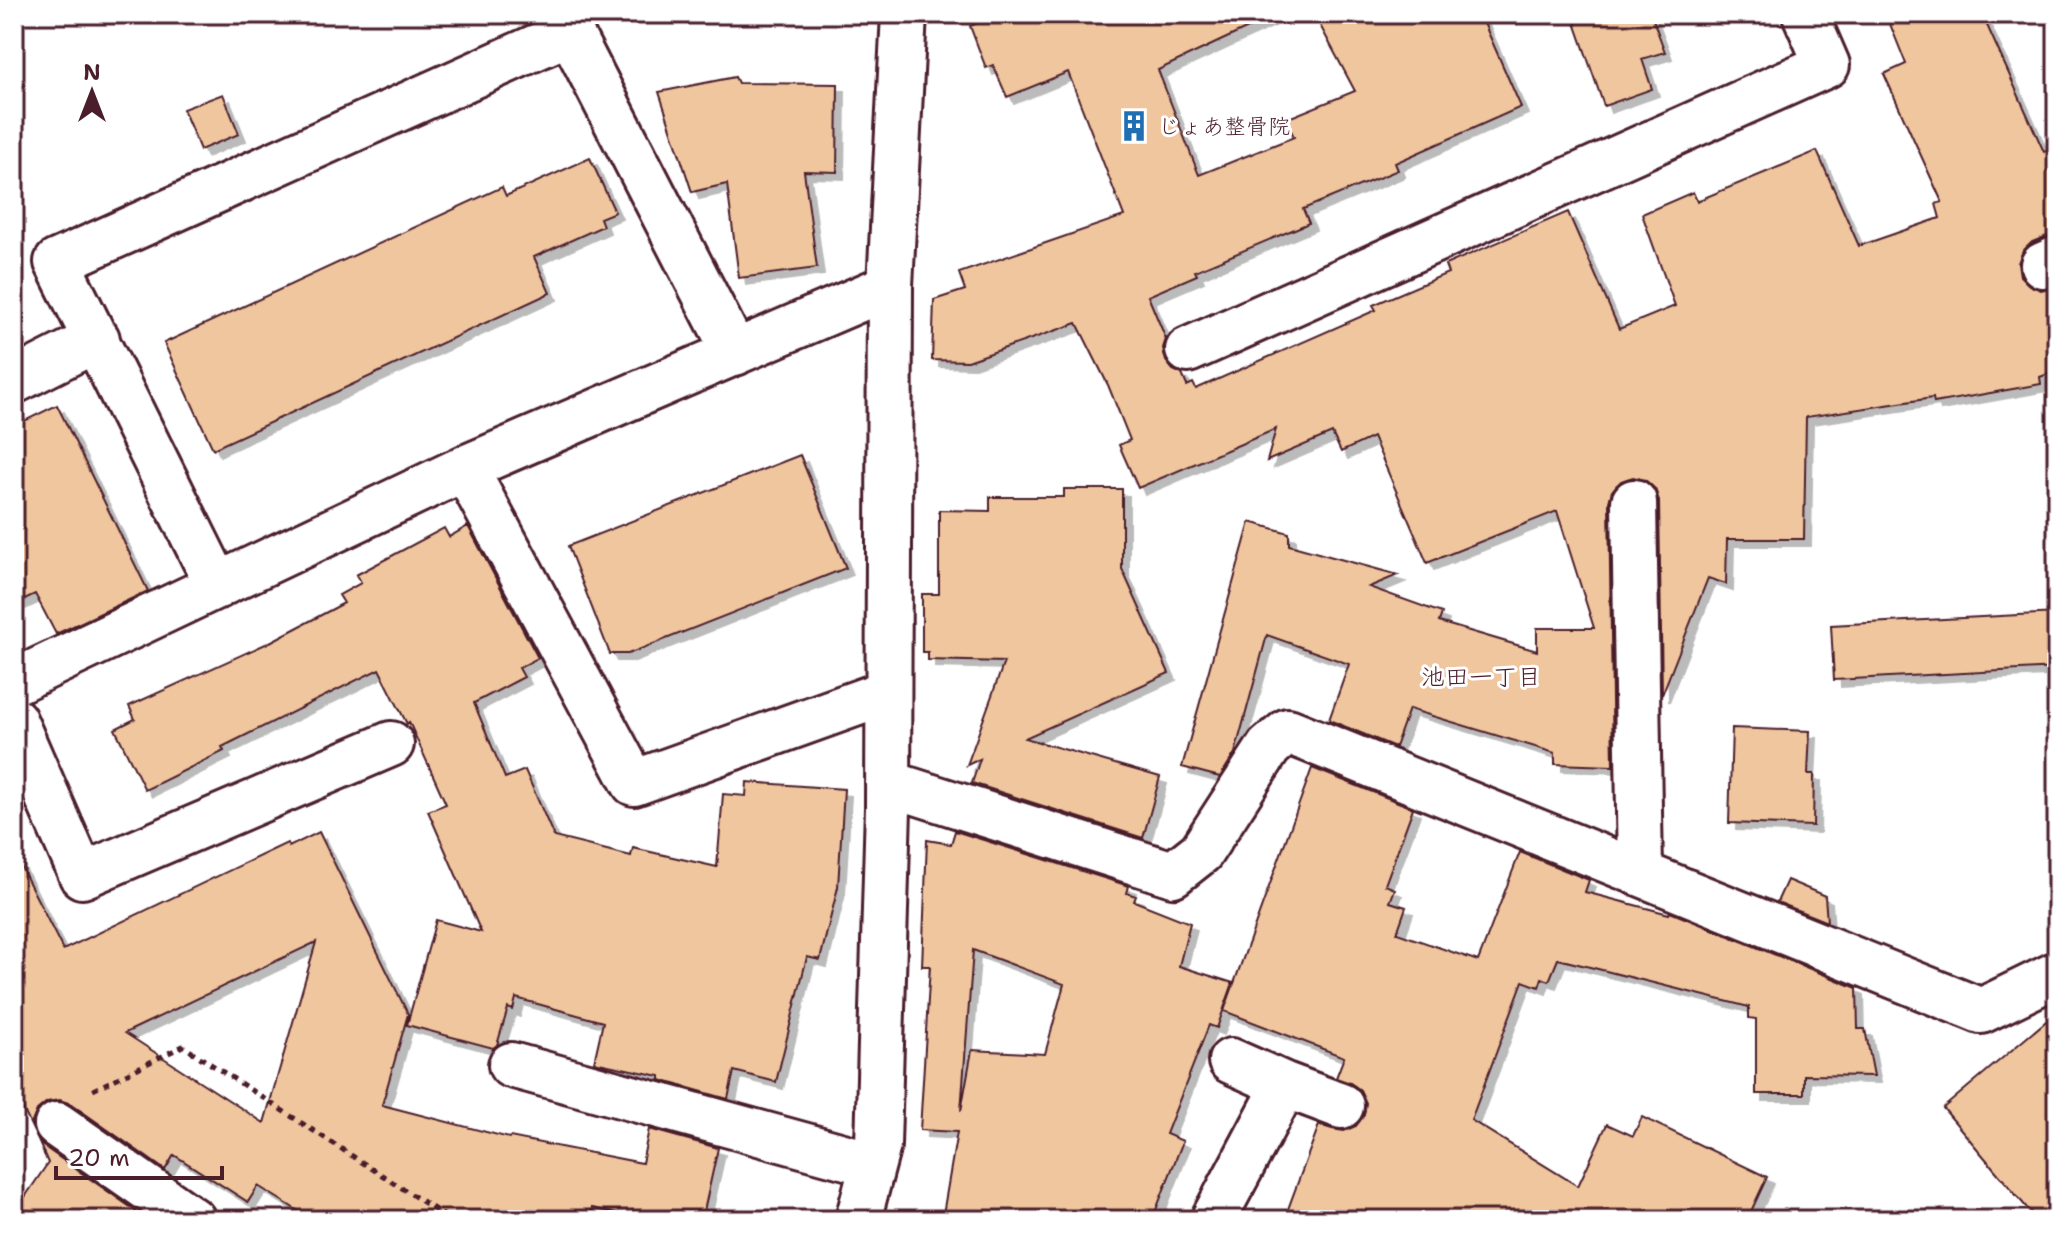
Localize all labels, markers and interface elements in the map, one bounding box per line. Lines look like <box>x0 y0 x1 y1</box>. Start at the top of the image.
north arrow <box>52 52 132 132</box>
text: N <box>83 58 101 87</box>
building icon: じょあ整骨院 <box>1117 109 1151 143</box>
place label: じょあ整骨院 <box>1158 112 1290 141</box>
district label: 池田一丁目 <box>1421 661 1541 693</box>
scale bar <box>56 1130 222 1180</box>
text: 20 m <box>68 1142 130 1174</box>

